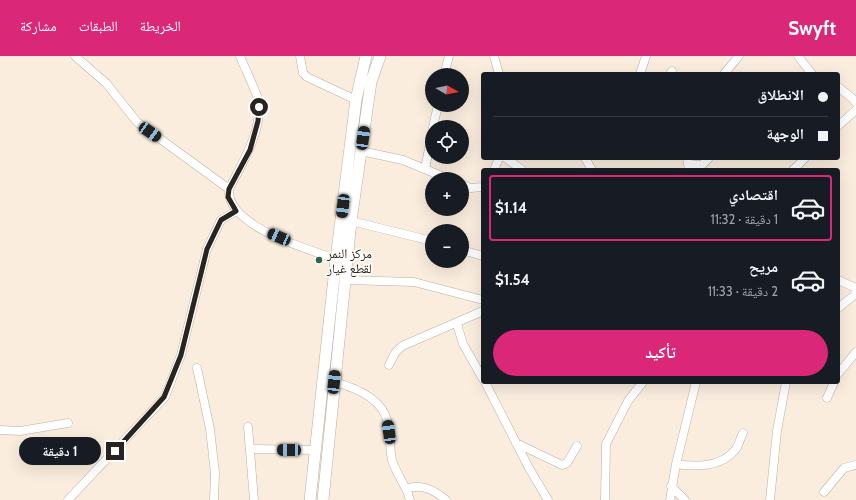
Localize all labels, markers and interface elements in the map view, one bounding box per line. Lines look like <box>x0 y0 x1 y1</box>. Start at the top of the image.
text: مشاركة <box>20 17 57 35</box>
text: الطبقات <box>79 17 118 35</box>
text: الخريطة <box>140 17 181 35</box>
text: Swyft <box>788 17 836 40</box>
north arrow <box>425 68 469 112</box>
map controls <box>425 68 469 268</box>
text: الانطلاق <box>758 86 804 104</box>
route start <box>250 98 268 116</box>
car <box>137 120 163 144</box>
button: locate <box>425 120 469 164</box>
car <box>355 125 371 151</box>
text: الوجهة <box>766 125 804 143</box>
button: + <box>425 172 469 216</box>
text: اقتصادي <box>729 186 778 204</box>
icon: car <box>790 190 826 226</box>
car <box>336 193 350 219</box>
text: $1.14 <box>495 199 527 217</box>
text: 1 دقيقة · 11:32 <box>710 211 778 227</box>
button: − <box>425 224 469 268</box>
car <box>266 227 292 247</box>
place label: مركز النمر لقطع غيار <box>326 245 372 278</box>
marker: مركز النمر لقطع غيار <box>314 255 324 265</box>
text: مريح <box>749 258 778 276</box>
icon: car <box>790 262 826 298</box>
text: $1.54 <box>495 271 530 289</box>
text: 2 دقيقة · 11:33 <box>708 283 778 299</box>
button: تأكيد <box>493 330 828 376</box>
car <box>327 369 341 395</box>
car <box>381 419 397 445</box>
callout: 1 دقيقة <box>19 437 101 465</box>
route end <box>106 442 124 460</box>
text: 1 دقيقة <box>42 443 78 459</box>
car <box>277 444 301 456</box>

